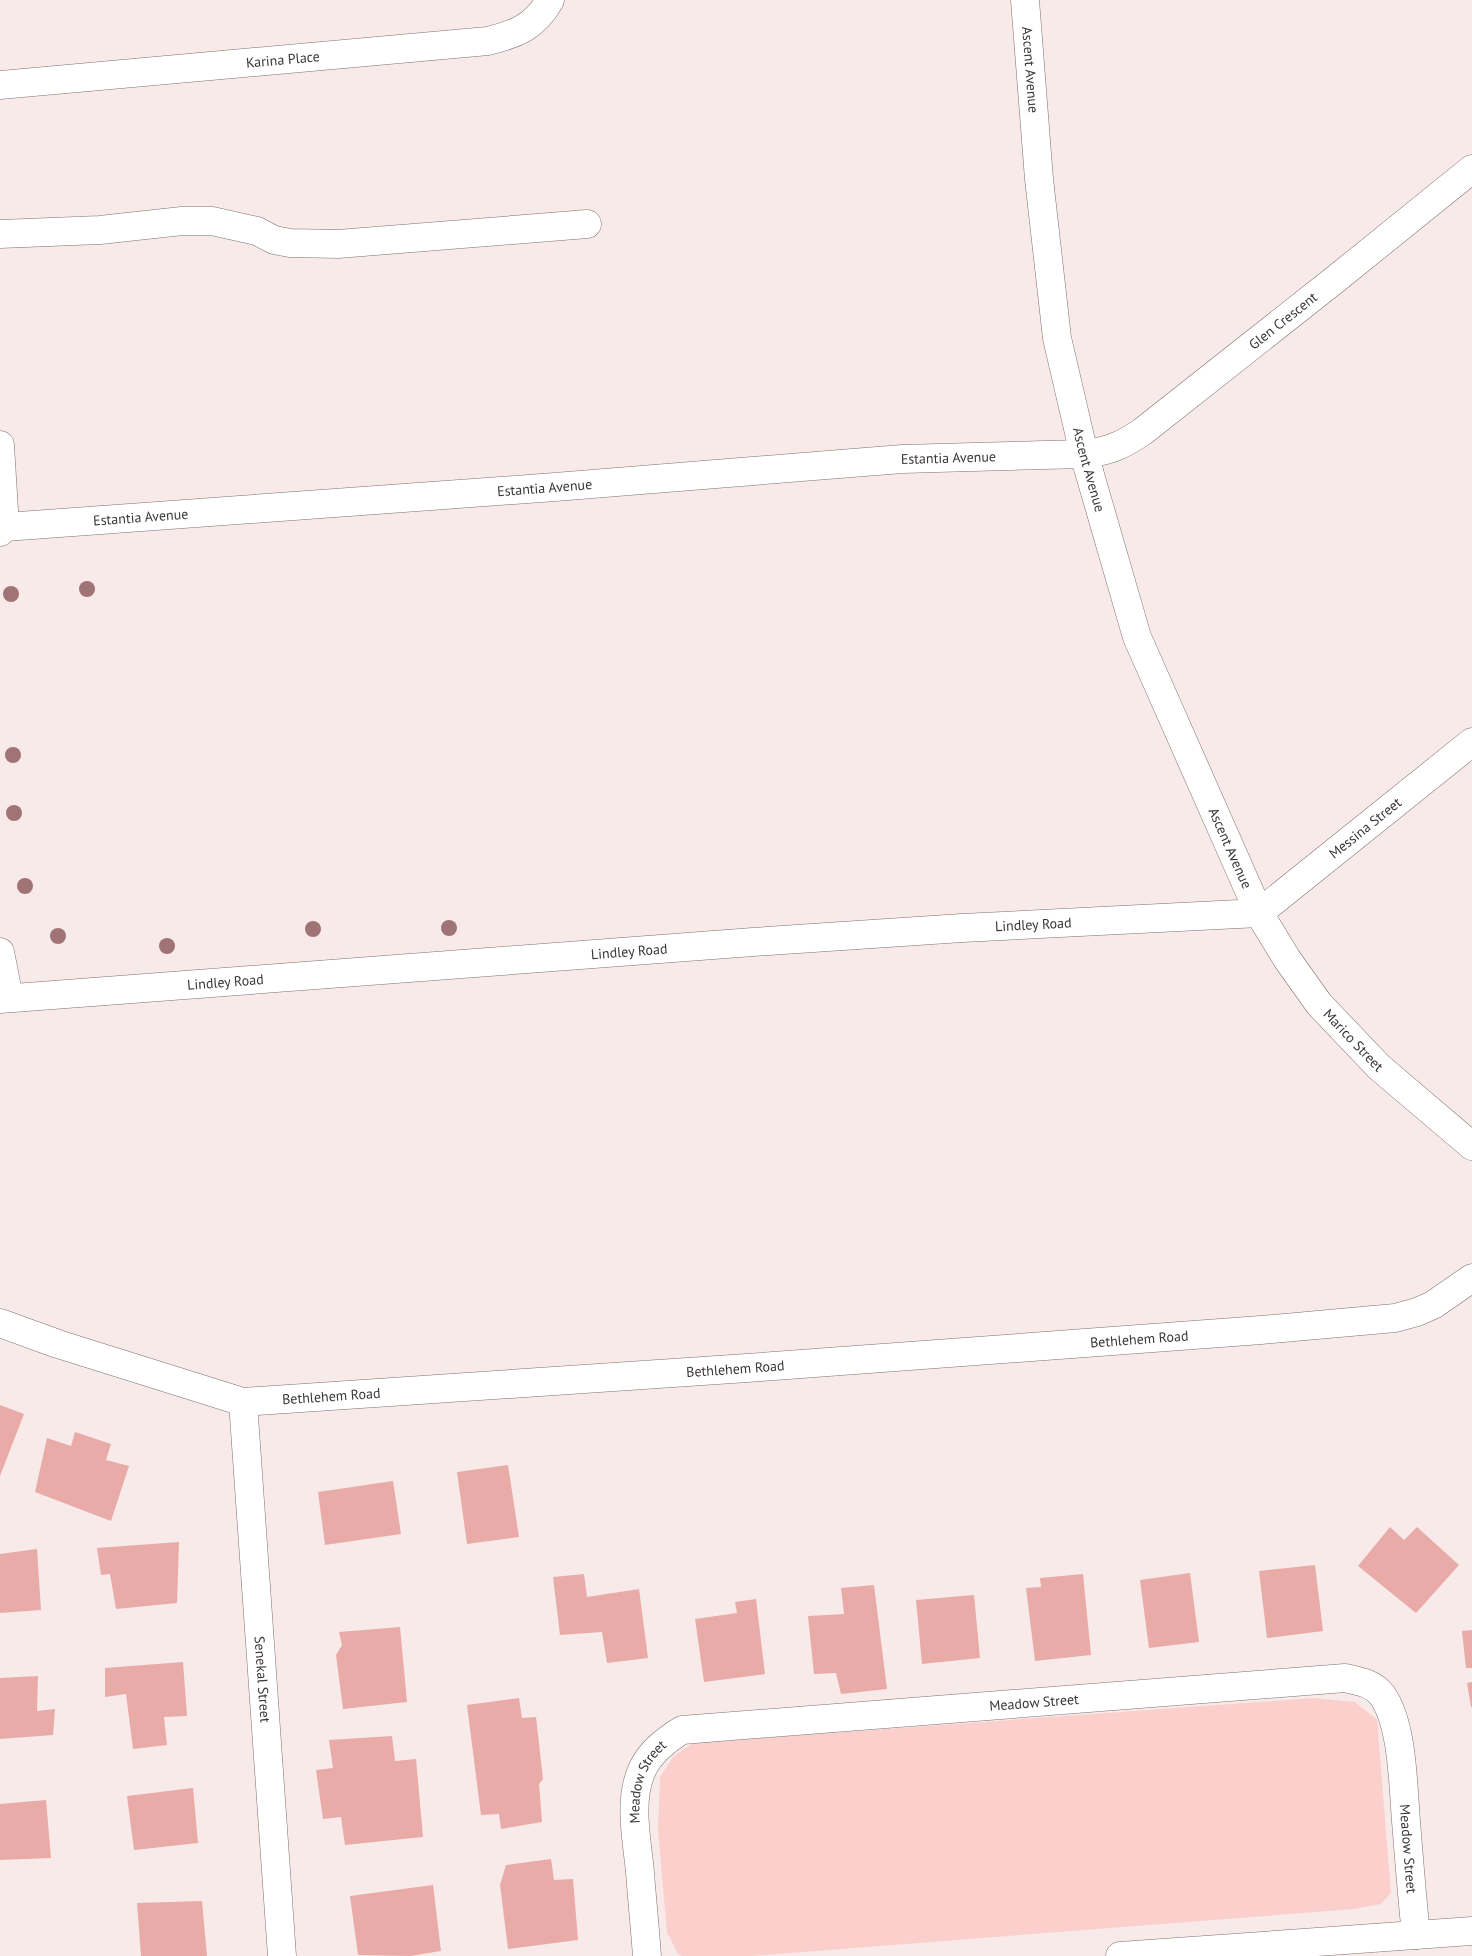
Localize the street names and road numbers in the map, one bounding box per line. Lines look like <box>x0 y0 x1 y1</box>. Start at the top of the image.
street label: Ascent Avenue <box>1018 26 1043 114</box>
street label: Karina Place <box>245 47 321 72</box>
street label: Glen Crescent <box>1245 288 1321 353</box>
street label: Ascent Avenue <box>1069 426 1109 514</box>
street label: Estantia Avenue <box>901 447 996 468</box>
street label: Estantia Avenue <box>496 475 593 500</box>
street label: Estantia Avenue <box>92 505 189 530</box>
street label: Messina Street <box>1325 793 1405 862</box>
street label: Ascent Avenue <box>1205 805 1256 891</box>
street label: Lindley Road <box>995 913 1072 935</box>
street label: Lindley Road <box>590 940 668 963</box>
street label: Lindley Road <box>186 970 264 994</box>
street label: Marico Street <box>1319 1005 1387 1076</box>
street label: Bethlehem Road <box>1089 1326 1189 1352</box>
street label: Bethlehem Road <box>686 1356 785 1381</box>
street label: Bethlehem Road <box>281 1384 381 1408</box>
street label: Senekal Street <box>251 1635 275 1723</box>
street label: Meadow Street <box>989 1690 1080 1715</box>
street label: Meadow Street <box>625 1736 670 1824</box>
street label: Meadow Street <box>1396 1804 1421 1894</box>

